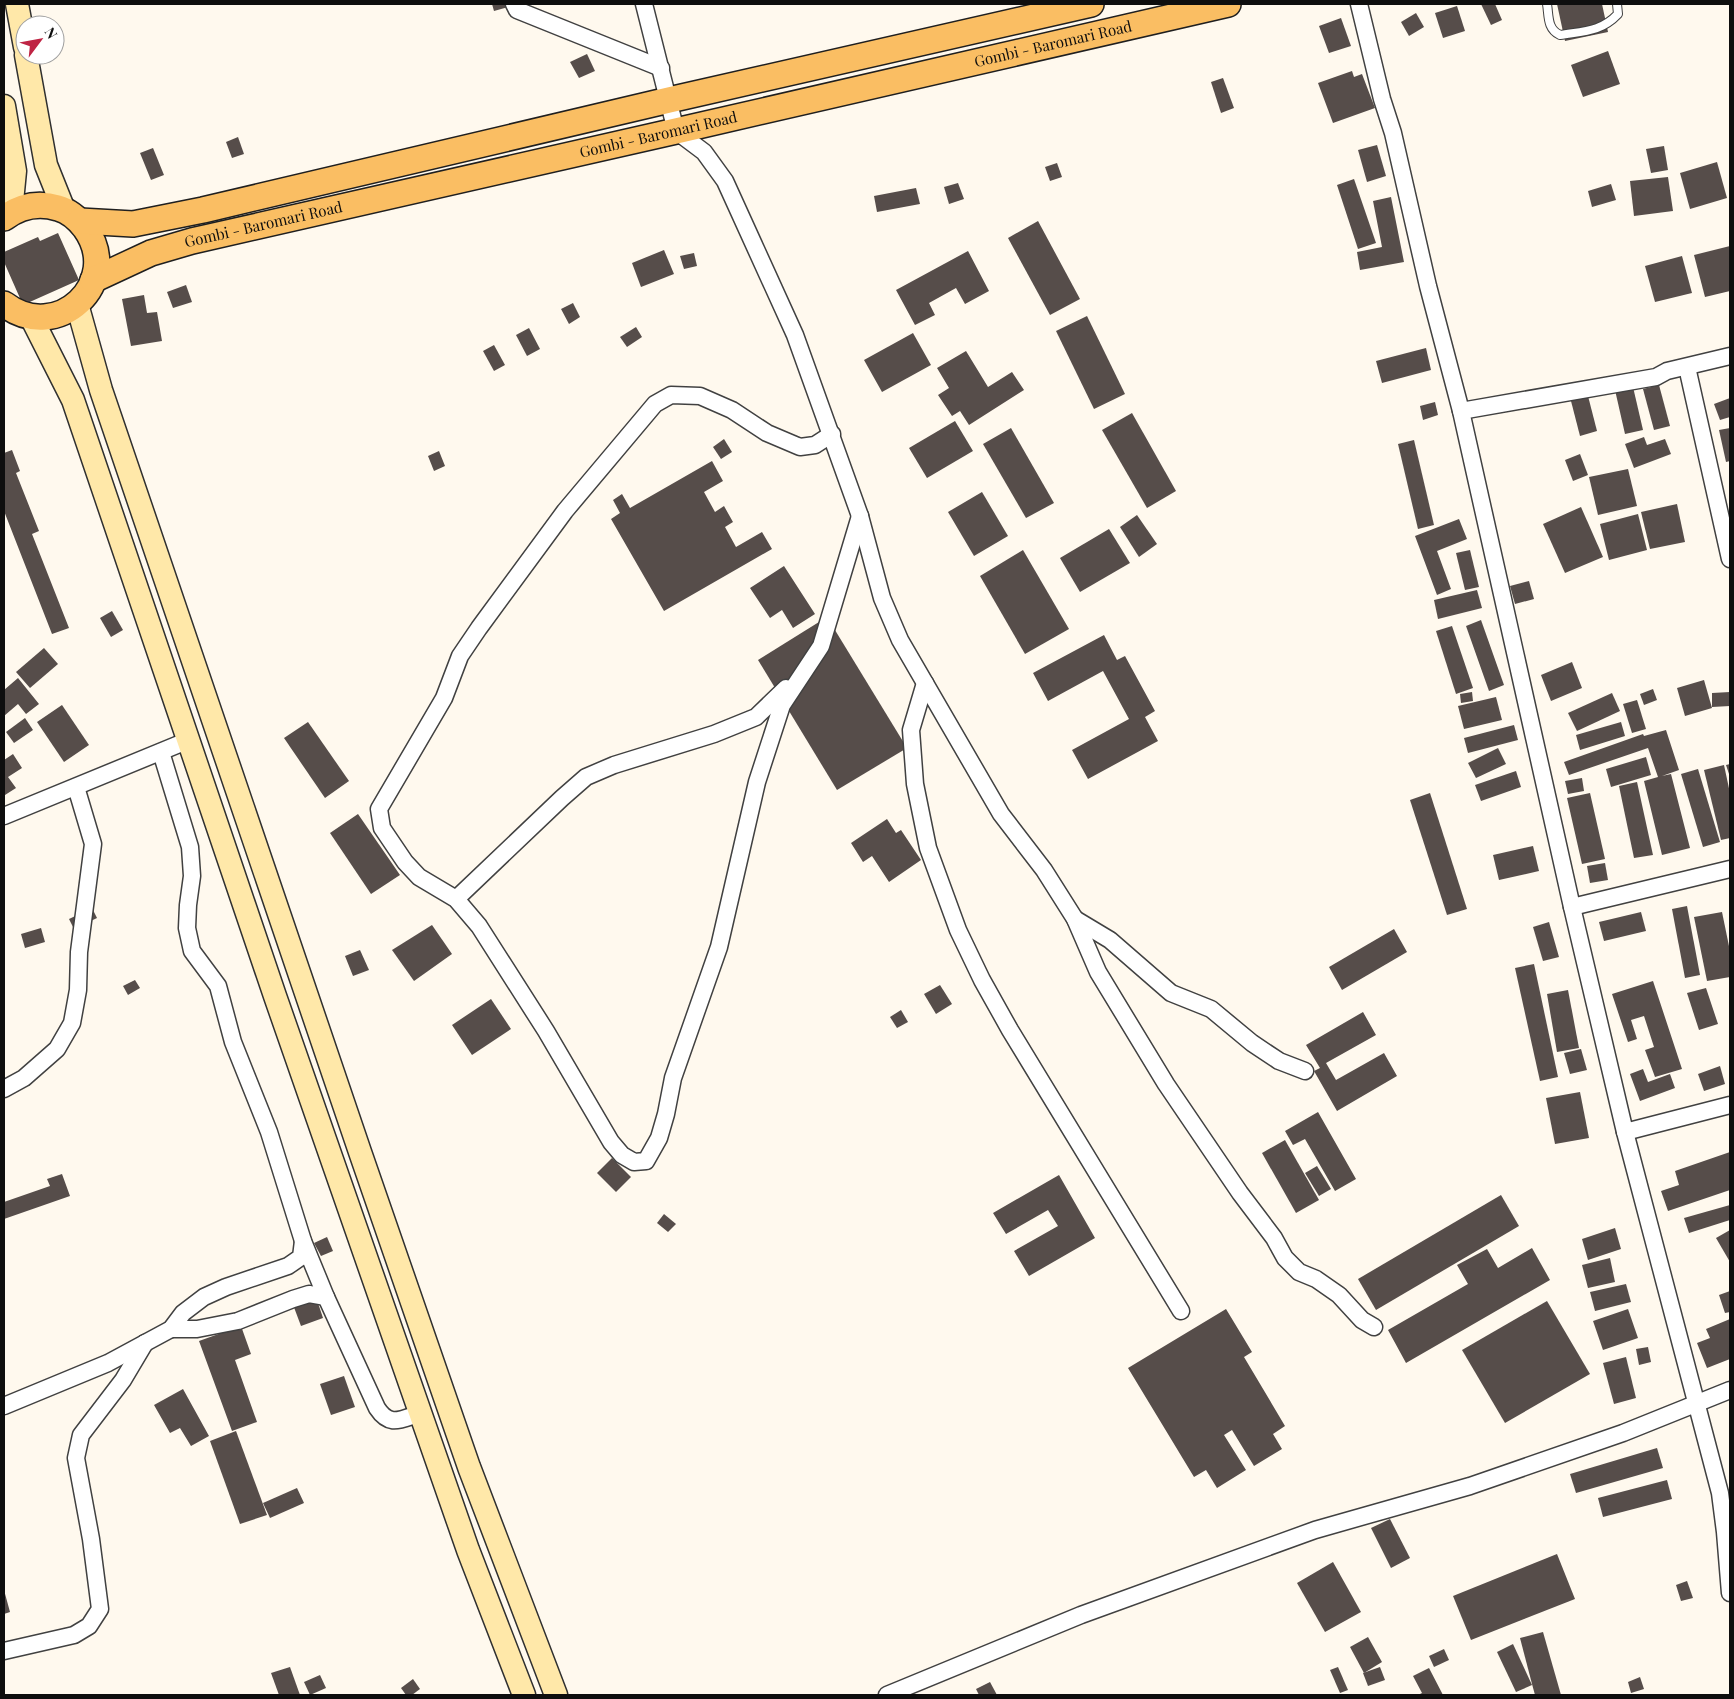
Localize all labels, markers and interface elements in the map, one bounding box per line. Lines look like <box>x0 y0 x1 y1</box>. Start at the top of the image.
north arrow <box>15 15 65 65</box>
street label: Gombi - Baromari Road <box>972 15 1134 71</box>
text: N <box>41 24 62 42</box>
street label: Gombi - Baromari Road <box>577 106 739 162</box>
street label: Gombi - Baromari Road <box>182 196 344 252</box>

